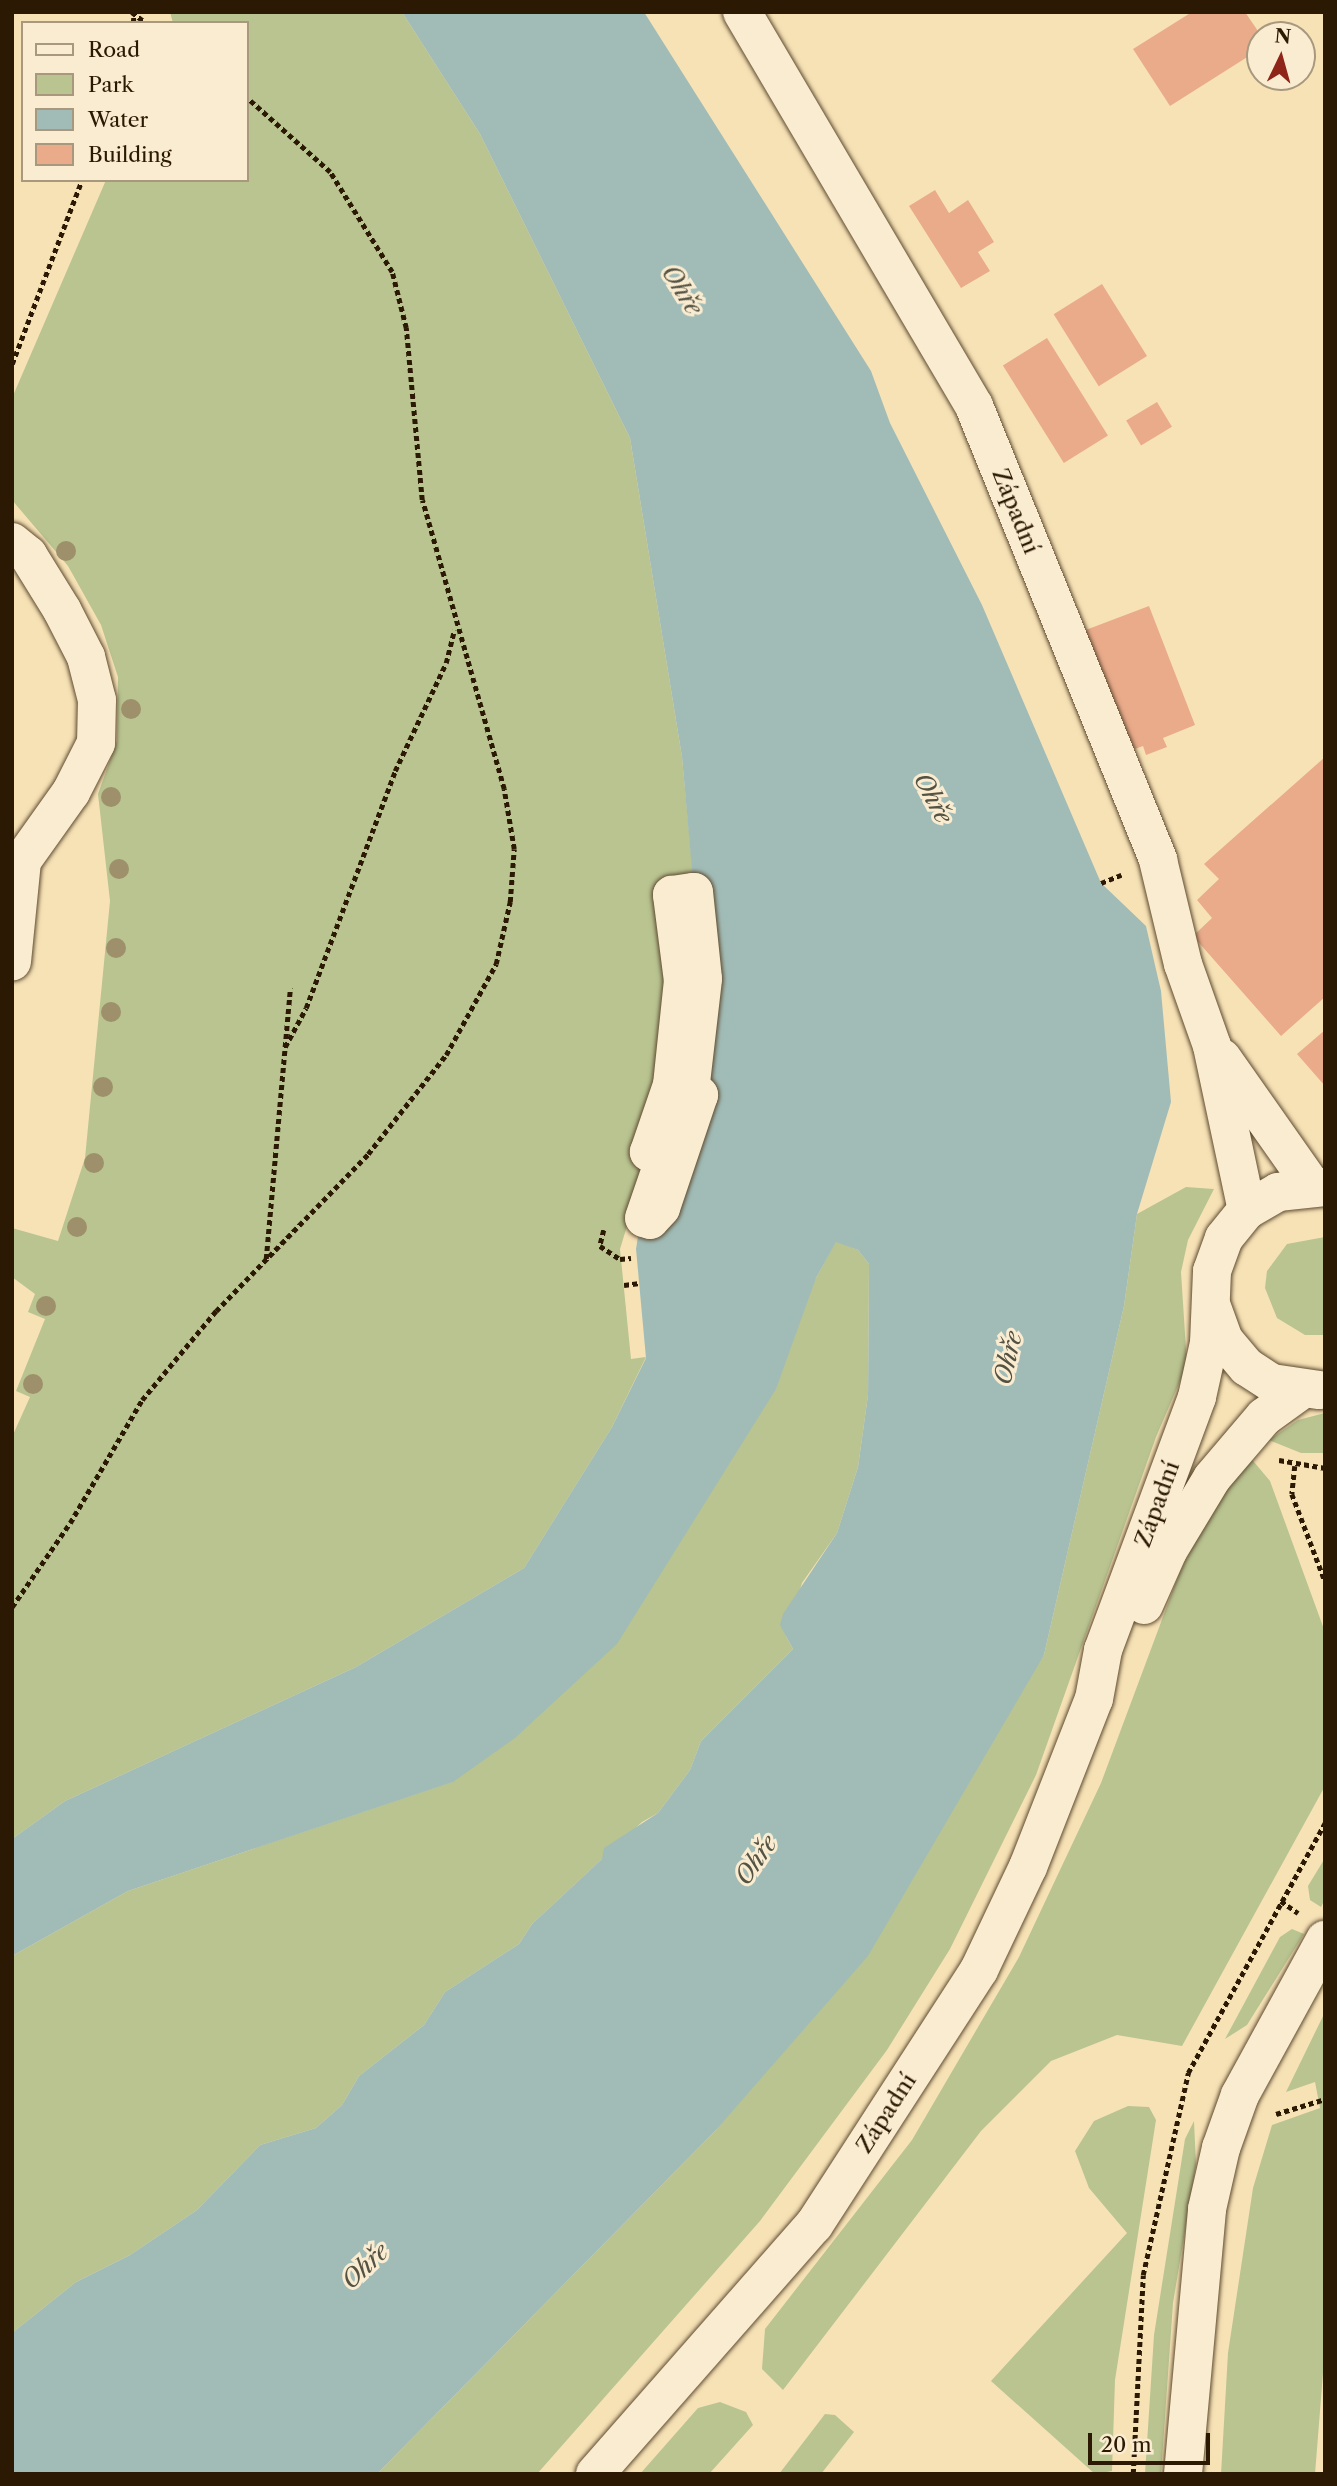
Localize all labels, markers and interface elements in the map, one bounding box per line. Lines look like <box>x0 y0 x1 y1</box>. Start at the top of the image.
legend <box>21 21 248 182</box>
north arrow <box>1246 21 1316 91</box>
text: N <box>1273 24 1292 49</box>
text: Road <box>88 37 140 62</box>
text: Park <box>88 72 134 97</box>
text: Water <box>88 107 148 132</box>
text: Building <box>88 142 172 167</box>
water label: Ohře <box>656 260 708 320</box>
street label: Západní <box>986 464 1046 558</box>
water label: Ohře <box>908 768 958 828</box>
water label: Ohře <box>988 1329 1028 1387</box>
street label: Západní <box>1129 1457 1185 1551</box>
water label: Ohře <box>729 1830 783 1890</box>
street label: Západní <box>850 2068 922 2158</box>
water label: Ohře <box>336 2237 394 2295</box>
scale bar <box>1092 2420 1214 2464</box>
text: 20 m <box>1101 2432 1152 2457</box>

